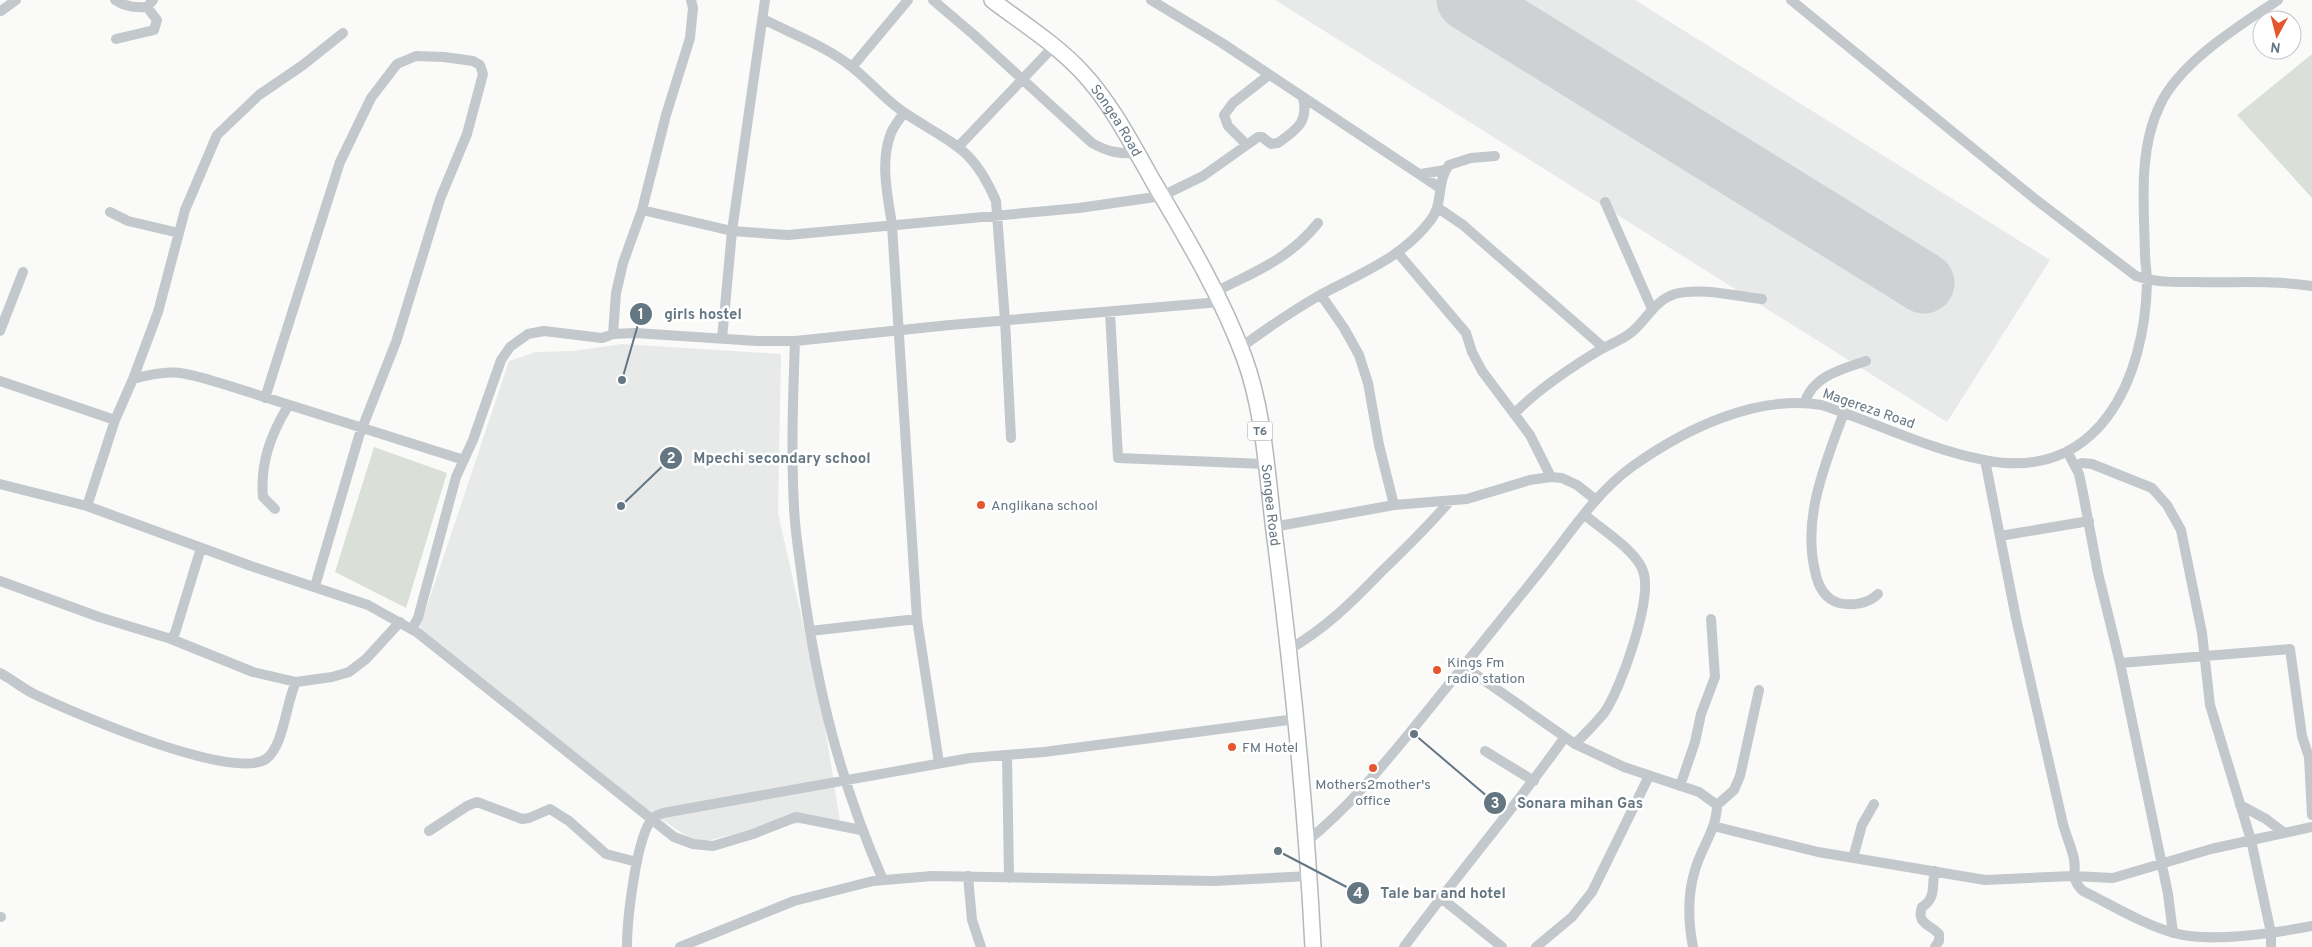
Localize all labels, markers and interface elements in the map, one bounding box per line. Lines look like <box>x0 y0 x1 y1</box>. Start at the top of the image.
north arrow <box>2252 10 2302 60</box>
text: N <box>2270 37 2282 55</box>
street label: Songea Road <box>1086 82 1145 160</box>
callout: girls hostel <box>629 299 751 329</box>
text: 1 <box>638 306 644 325</box>
text: girls hostel <box>664 306 742 325</box>
street label: Magereza Road <box>1820 386 1917 433</box>
road number: T6 <box>1248 422 1272 441</box>
callout: Mpechi secondary school <box>659 443 881 473</box>
text: 2 <box>666 450 676 469</box>
text: Mpechi secondary school <box>693 450 871 469</box>
street label: Songea Road <box>1257 463 1283 547</box>
place label: Anglikana school <box>991 498 1098 515</box>
marker: Anglikana school <box>975 499 987 511</box>
place label: Kings Fm radio station <box>1447 655 1525 688</box>
marker: Kings Fm radio station <box>1431 664 1443 676</box>
place label: FM Hotel <box>1242 740 1298 757</box>
marker: FM Hotel <box>1226 741 1238 753</box>
marker: Mothers2mother's office <box>1367 762 1379 774</box>
place label: Mothers2mother's office <box>1315 777 1431 810</box>
callout: Sonara mihan Gas <box>1482 788 1653 818</box>
text: 3 <box>1491 795 1500 814</box>
text: Sonara mihan Gas <box>1517 795 1643 814</box>
callout: Tale bar and hotel <box>1345 878 1516 908</box>
text: 4 <box>1353 885 1363 904</box>
text: Tale bar and hotel <box>1380 885 1506 904</box>

